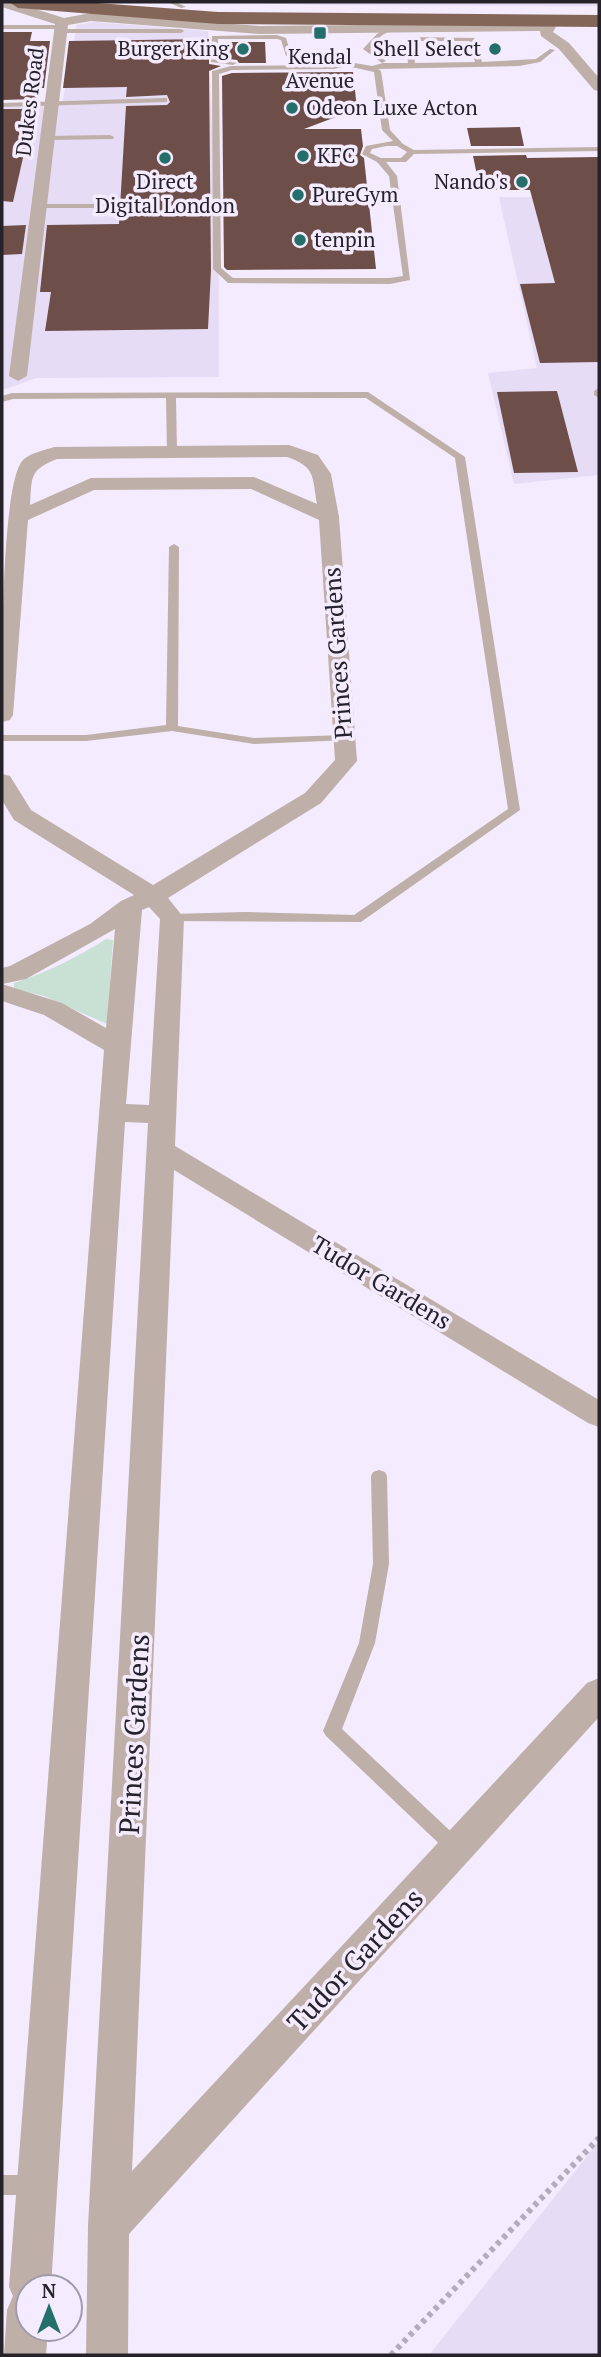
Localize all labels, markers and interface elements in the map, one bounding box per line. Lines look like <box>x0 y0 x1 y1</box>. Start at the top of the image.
marker: Kendal Avenue <box>312 25 328 41</box>
place label: Burger King <box>118 34 230 62</box>
place label: Shell Select <box>373 34 481 62</box>
marker: Burger King <box>235 41 251 57</box>
marker: Shell Select <box>487 41 503 57</box>
place label: Kendal Avenue <box>286 42 354 94</box>
street label: Dukes Road <box>8 46 50 158</box>
place label: Odeon Luxe Acton <box>306 93 478 121</box>
marker: Odeon Luxe Acton <box>284 100 300 116</box>
place label: KFC <box>317 141 356 169</box>
marker: KFC <box>295 148 311 164</box>
marker: Direct Digital London <box>157 150 173 166</box>
place label: Direct Digital London <box>95 167 235 219</box>
place label: Nando's <box>434 167 508 195</box>
marker: Nando's <box>514 174 530 190</box>
place label: PureGym <box>312 180 398 208</box>
marker: PureGym <box>290 187 306 203</box>
place label: tenpin <box>314 225 376 253</box>
marker: tenpin <box>292 232 308 248</box>
street label: Princes Gardens <box>315 566 359 740</box>
street label: Tudor Gardens <box>306 1228 457 1336</box>
street label: Princes Gardens <box>110 1633 157 1835</box>
street label: Tudor Gardens <box>278 1880 431 2039</box>
north arrow <box>14 2273 84 2343</box>
text: N <box>42 2278 57 2303</box>

